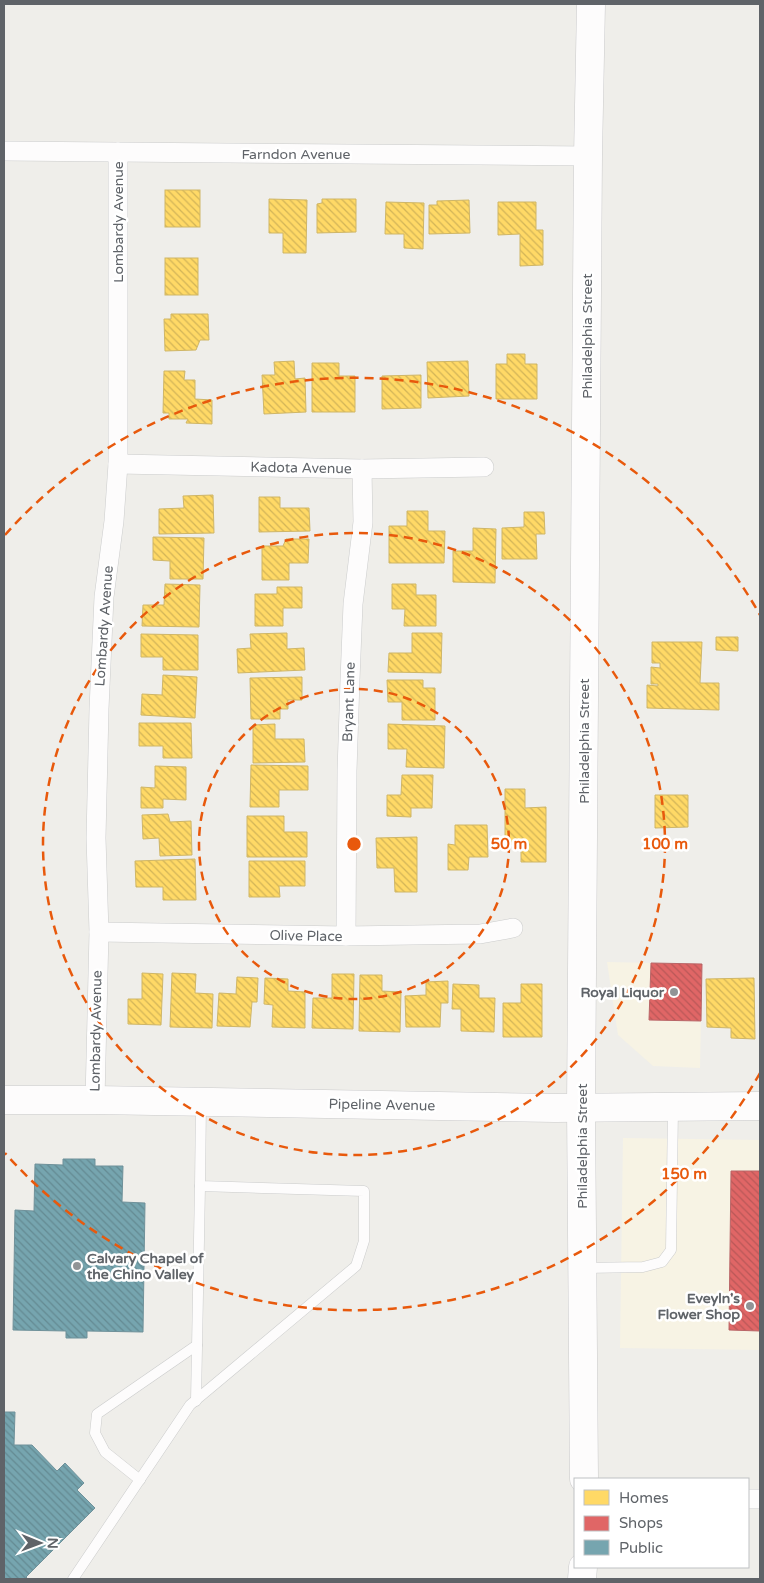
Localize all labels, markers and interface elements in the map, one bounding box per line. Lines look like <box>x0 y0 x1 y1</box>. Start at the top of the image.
street label: Farndon Avenue <box>242 146 350 163</box>
street label: Lombardy Avenue <box>110 161 127 283</box>
street label: Philadelphia Street <box>579 273 596 399</box>
street label: Kadota Avenue <box>250 459 352 477</box>
street label: Lombardy Avenue <box>91 565 117 687</box>
street label: Bryant Lane <box>339 662 359 742</box>
street label: Philadelphia Street <box>576 678 593 804</box>
centre of rings <box>345 835 363 853</box>
text: 50 m <box>491 835 527 853</box>
text: 100 m <box>642 835 688 853</box>
street label: Olive Place <box>269 927 343 945</box>
street label: Lombardy Avenue <box>86 970 106 1092</box>
place label: Royal Liquor <box>580 984 665 1001</box>
marker: Royal Liquor <box>668 986 680 998</box>
street label: Philadelphia Street <box>574 1083 591 1209</box>
street label: Pipeline Avenue <box>329 1096 436 1114</box>
text: 150 m <box>661 1165 707 1183</box>
place label: Calvary Chapel of the Chino Valley <box>86 1250 204 1283</box>
marker: Calvary Chapel of the Chino Valley <box>71 1260 83 1272</box>
place label: Eveyln's Flower Shop <box>657 1290 740 1323</box>
marker: Eveyln's Flower Shop <box>744 1300 756 1312</box>
legend <box>574 1478 749 1568</box>
text: Homes <box>619 1489 669 1507</box>
text: Shops <box>619 1514 663 1532</box>
north arrow <box>15 1518 65 1568</box>
text: N <box>44 1537 61 1549</box>
text: Public <box>619 1539 663 1557</box>

